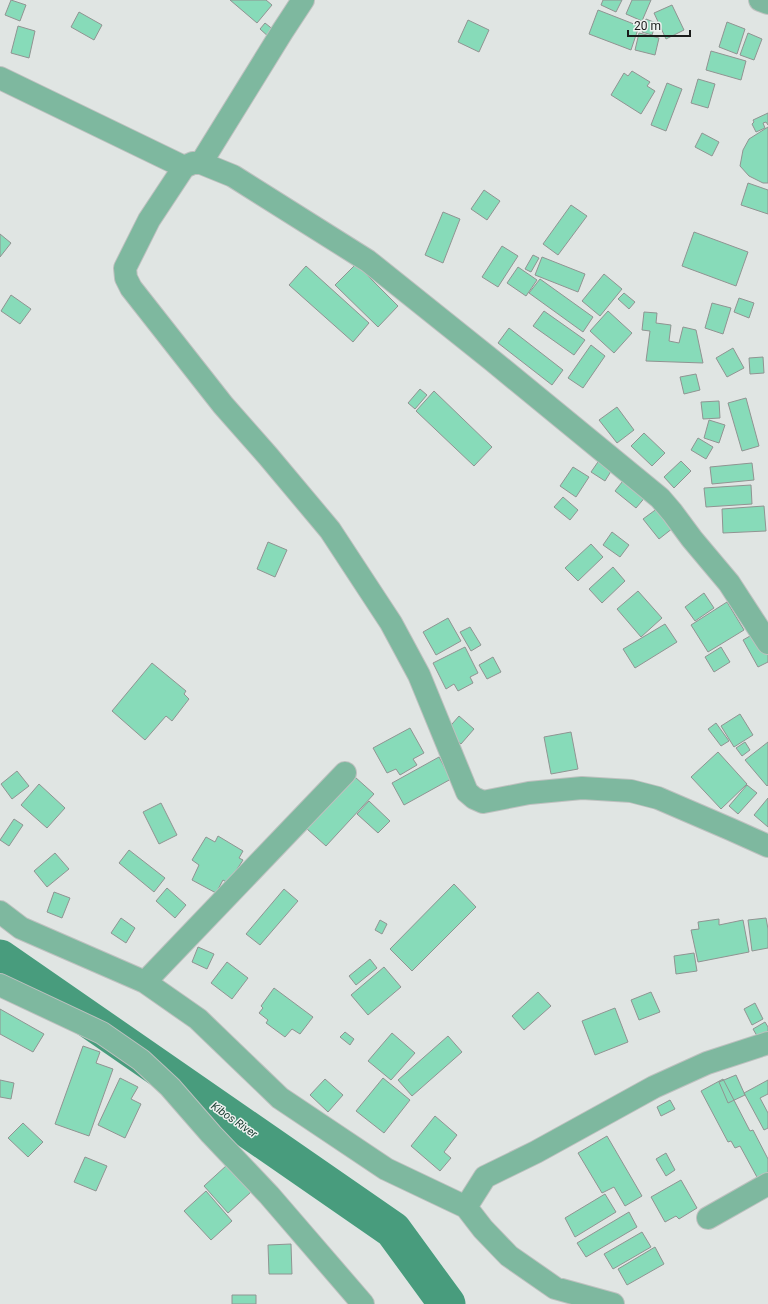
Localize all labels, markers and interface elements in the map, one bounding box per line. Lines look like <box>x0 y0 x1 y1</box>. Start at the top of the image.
scale bar <box>628 12 690 38</box>
text: 20 m <box>634 19 661 33</box>
water label: Kibos River <box>209 1099 260 1141</box>

